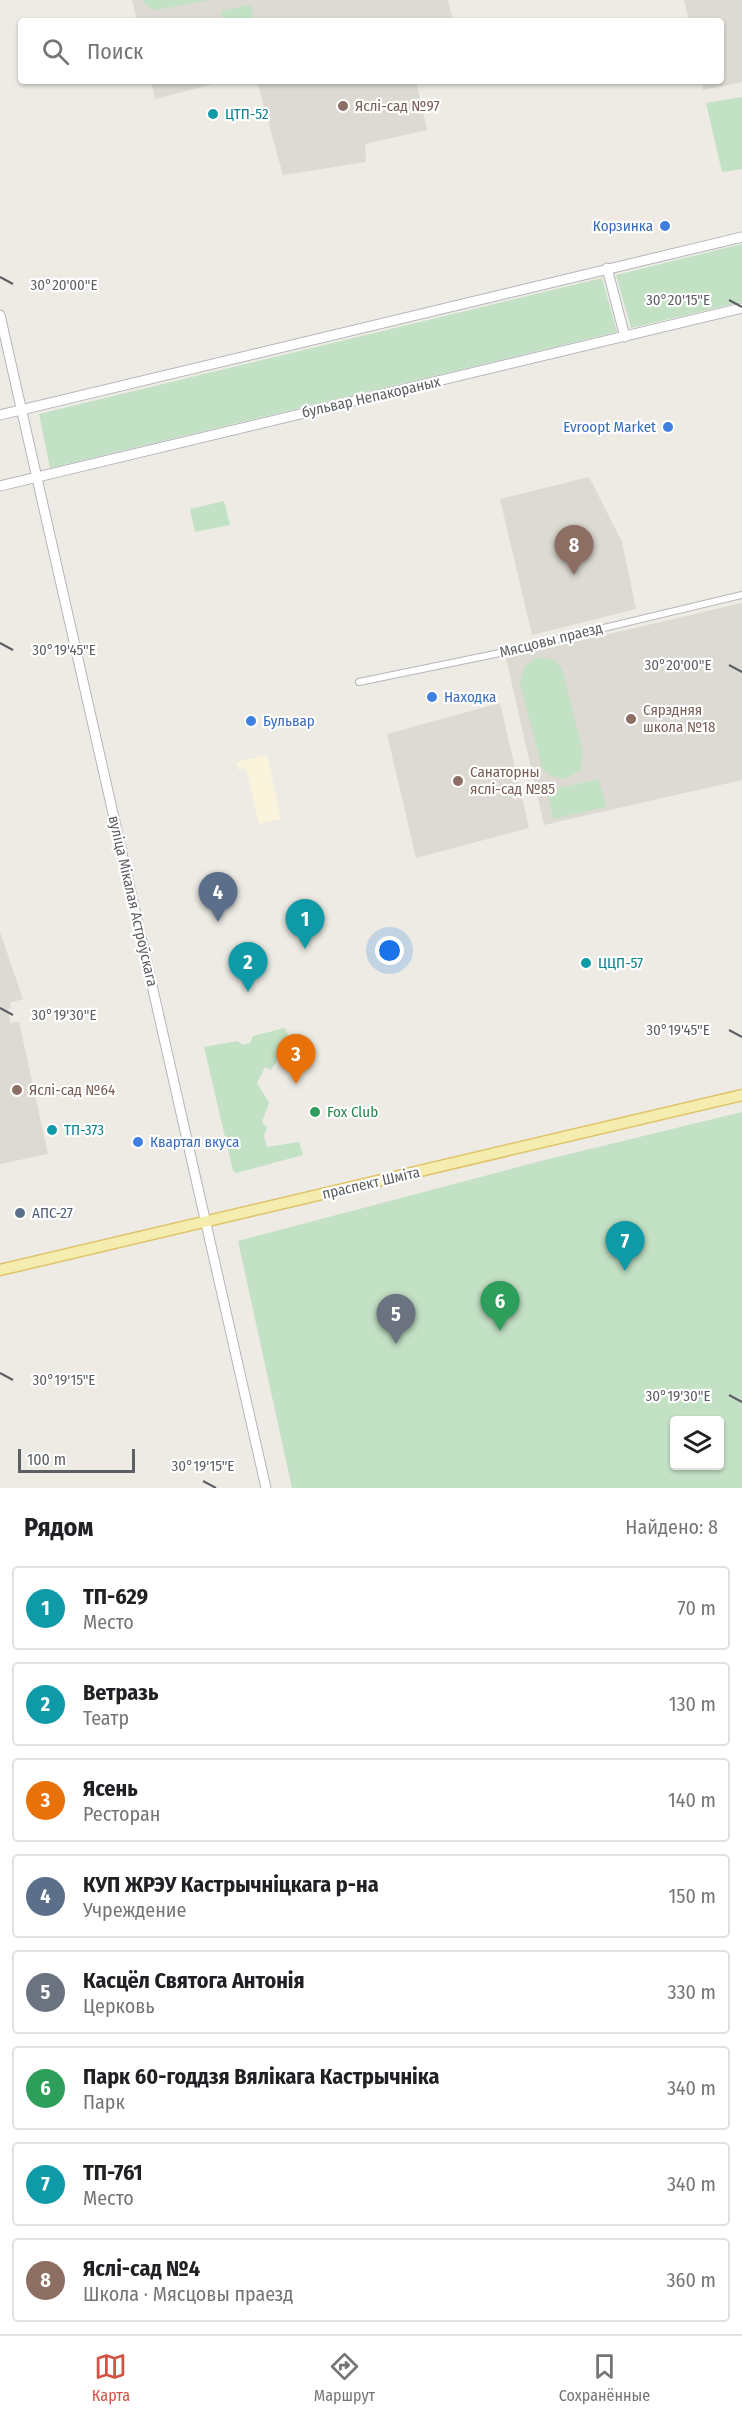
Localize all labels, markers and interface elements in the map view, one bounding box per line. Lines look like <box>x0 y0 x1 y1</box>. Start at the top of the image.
search box <box>18 18 724 84</box>
icon: search <box>39 35 72 68</box>
text: Поиск <box>87 38 143 65</box>
place label: Яслі-сад №97 <box>355 97 440 115</box>
marker: Яслі-сад №97 <box>336 99 350 113</box>
place label: ЦТП-52 <box>225 105 269 123</box>
marker: ЦТП-52 <box>206 107 220 121</box>
place label: Корзинка <box>593 217 653 235</box>
marker: Корзинка <box>658 219 672 233</box>
text: 30°20'00"E <box>31 276 97 294</box>
text: 30°20'15"E <box>646 291 710 309</box>
street label: бульвар Непакораных <box>300 372 442 422</box>
place label: Evroopt Market <box>563 418 656 436</box>
marker: Evroopt Market <box>661 420 675 434</box>
pin: 8 <box>554 526 594 575</box>
street label: Мясцовы праезд <box>498 619 604 661</box>
text: 30°19'45"E <box>32 641 96 659</box>
text: 30°20'00"E <box>645 656 711 674</box>
place label: Находка <box>444 688 496 706</box>
marker: Находка <box>425 690 439 704</box>
place label: Сярэдняя школа №18 <box>643 701 715 736</box>
place label: Бульвар <box>263 712 315 730</box>
marker: Сярэдняя школа №18 <box>624 712 638 726</box>
marker: Бульвар <box>244 714 258 728</box>
place label: Санаторны яслі-сад №85 <box>470 763 555 798</box>
marker: Санаторны яслі-сад №85 <box>451 774 465 788</box>
street label: вуліца Мікалая Астроўскага <box>105 814 161 988</box>
pin: 4 <box>198 872 238 922</box>
pin: 1 <box>286 900 324 949</box>
your location <box>375 936 404 965</box>
pin: 2 <box>228 942 268 992</box>
place label: ЦЦП-57 <box>598 954 643 972</box>
marker: ЦЦП-57 <box>579 956 593 970</box>
text: 30°19'30"E <box>32 1006 96 1024</box>
text: 30°19'45"E <box>646 1021 710 1039</box>
pin: 3 <box>276 1034 316 1084</box>
place label: Яслі-сад №64 <box>29 1081 115 1099</box>
marker: Яслі-сад №64 <box>10 1083 24 1097</box>
place label: Fox Club <box>327 1103 378 1121</box>
marker: Fox Club <box>308 1105 322 1119</box>
place label: ТП-373 <box>64 1121 104 1139</box>
marker: ТП-373 <box>45 1123 59 1137</box>
place label: Квартал вкуса <box>150 1133 239 1151</box>
marker: Квартал вкуса <box>131 1135 145 1149</box>
street label: праспект Шміта <box>320 1163 422 1203</box>
place label: АПС-27 <box>32 1204 73 1222</box>
marker: АПС-27 <box>13 1206 27 1220</box>
pin: 7 <box>606 1222 644 1271</box>
pin: 6 <box>480 1282 520 1331</box>
pin: 5 <box>376 1294 416 1344</box>
text: 30°19'15"E <box>33 1371 95 1389</box>
text: 30°19'30"E <box>646 1387 710 1405</box>
map controls <box>670 1416 724 1470</box>
button: layers <box>670 1416 724 1470</box>
scale bar <box>18 1446 135 1474</box>
text: 100 m <box>27 1450 66 1469</box>
text: 30°19'15"E <box>172 1457 234 1475</box>
text: Рядом <box>24 1512 93 1543</box>
text: Найдено: 8 <box>625 1515 718 1539</box>
text: ТП-629 <box>83 1583 148 1610</box>
text: 1 <box>41 1596 50 1620</box>
text: 70 m <box>678 1596 716 1620</box>
text: Место <box>83 1610 134 1634</box>
text: Ветразь <box>83 1679 158 1706</box>
text: 2 <box>41 1692 50 1716</box>
text: 130 m <box>669 1692 716 1716</box>
text: Театр <box>83 1706 129 1730</box>
text: Ясень <box>83 1775 138 1802</box>
text: 3 <box>41 1788 50 1812</box>
text: 140 m <box>668 1788 716 1812</box>
text: Ресторан <box>83 1802 160 1826</box>
text: КУП ЖРЭУ Кастрычніцкага р-на <box>83 1871 379 1898</box>
text: 4 <box>40 1884 51 1908</box>
text: 150 m <box>669 1884 716 1908</box>
text: Учреждение <box>83 1898 186 1922</box>
text: Касцёл Святога Антонія <box>83 1967 305 1994</box>
text: 5 <box>41 1980 50 2004</box>
text: 330 m <box>667 1980 716 2004</box>
text: Церковь <box>83 1994 155 2018</box>
text: Парк 60-годдзя Вялікага Кастрычніка <box>83 2063 439 2090</box>
text: 6 <box>40 2076 51 2100</box>
text: 340 m <box>667 2076 716 2100</box>
text: Парк <box>83 2090 125 2114</box>
text: ТП-761 <box>83 2159 143 2186</box>
text: 7 <box>41 2172 50 2196</box>
text: 340 m <box>667 2172 716 2196</box>
text: Место <box>83 2186 134 2210</box>
text: Яслі-сад №4 <box>83 2255 200 2282</box>
text: 8 <box>40 2268 51 2292</box>
text: 360 m <box>667 2268 716 2292</box>
text: Школа · Мясцовы праезд <box>83 2282 293 2306</box>
tab: Карта <box>92 2350 130 2405</box>
tab: Маршрут <box>314 2350 375 2405</box>
tab: Сохранённые <box>559 2350 650 2405</box>

